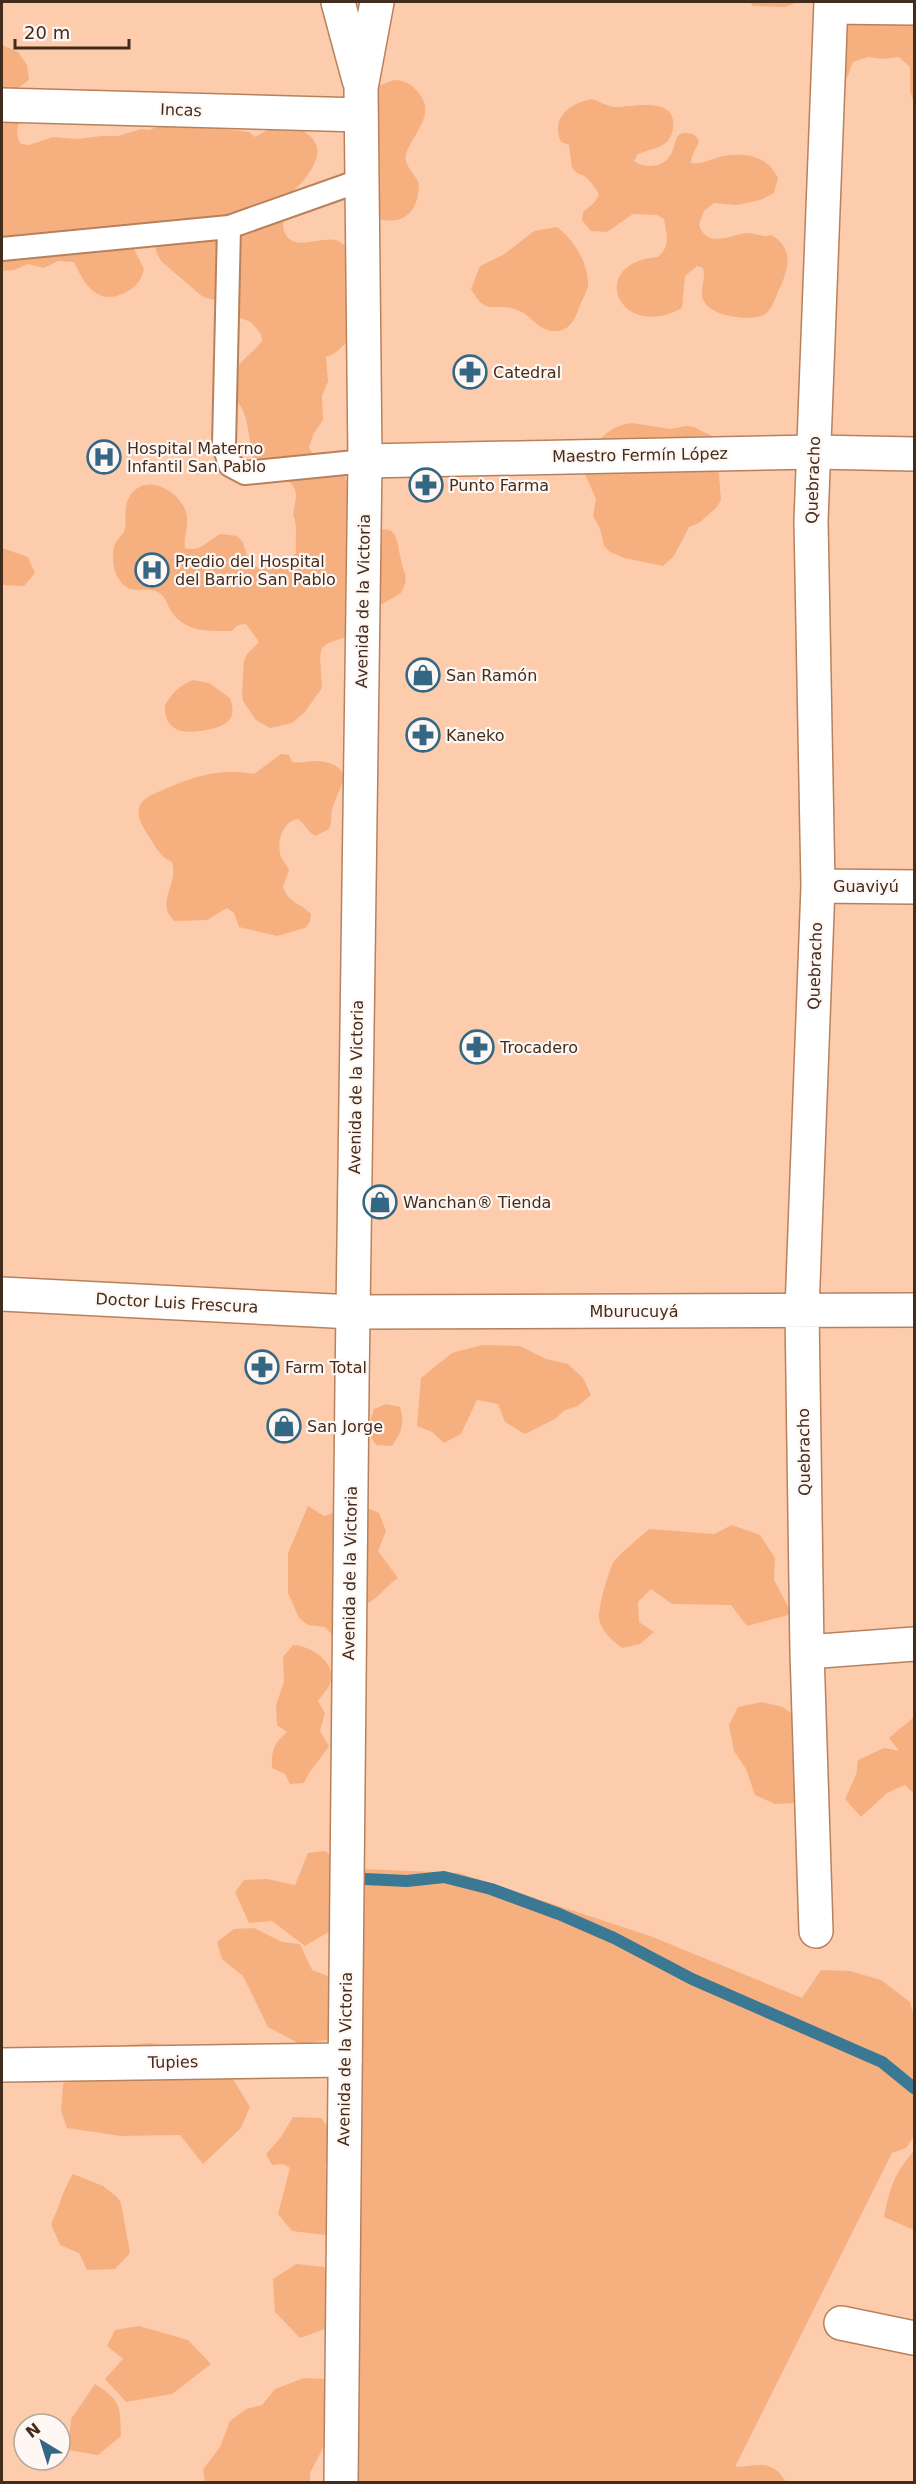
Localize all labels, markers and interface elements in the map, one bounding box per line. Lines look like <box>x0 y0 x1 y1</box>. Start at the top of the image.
scale bar <box>15 12 129 50</box>
text: 20 m <box>24 22 70 43</box>
street label: Incas <box>160 100 202 120</box>
pharmacy icon: Catedral <box>452 354 488 390</box>
place label: Catedral <box>493 363 561 382</box>
street label: Quebracho <box>802 436 824 524</box>
hospital icon: Hospital Materno Infantil San Pablo <box>86 439 122 475</box>
place label: Hospital Materno Infantil San Pablo <box>127 439 266 476</box>
street label: Maestro Fermín López <box>552 444 728 466</box>
pharmacy icon: Punto Farma <box>408 467 444 503</box>
place label: Punto Farma <box>449 476 549 495</box>
street label: Avenida de la Victoria <box>352 514 374 688</box>
hospital icon: Predio del Hospital del Barrio San Pablo <box>134 552 170 588</box>
place label: Predio del Hospital del Barrio San Pablo <box>175 552 336 589</box>
shop icon: San Ramón <box>405 657 441 693</box>
place label: San Ramón <box>446 666 537 685</box>
pharmacy icon: Kaneko <box>405 717 441 753</box>
place label: Kaneko <box>446 726 504 745</box>
street label: Guaviyú <box>833 877 899 896</box>
street label: Quebracho <box>804 922 826 1010</box>
street label: Avenida de la Victoria <box>345 1000 367 1174</box>
pharmacy icon: Trocadero <box>459 1029 495 1065</box>
place label: Trocadero <box>499 1038 578 1057</box>
shop icon: Wanchan® Tienda <box>362 1184 398 1220</box>
place label: Wanchan® Tienda <box>403 1193 551 1212</box>
street label: Doctor Luis Frescura <box>95 1289 259 1317</box>
street label: Mburucuyá <box>589 1302 679 1321</box>
pharmacy icon: Farm Total <box>244 1349 280 1385</box>
place label: Farm Total <box>285 1358 367 1377</box>
shop icon: San Jorge <box>266 1408 302 1444</box>
street label: Quebracho <box>794 1408 814 1496</box>
place label: San Jorge <box>307 1417 383 1436</box>
street label: Avenida de la Victoria <box>339 1486 361 1660</box>
street label: Avenida de la Victoria <box>334 1972 356 2146</box>
street label: Tupies <box>147 2052 198 2072</box>
north arrow <box>12 2412 72 2472</box>
text: N <box>22 2419 44 2442</box>

